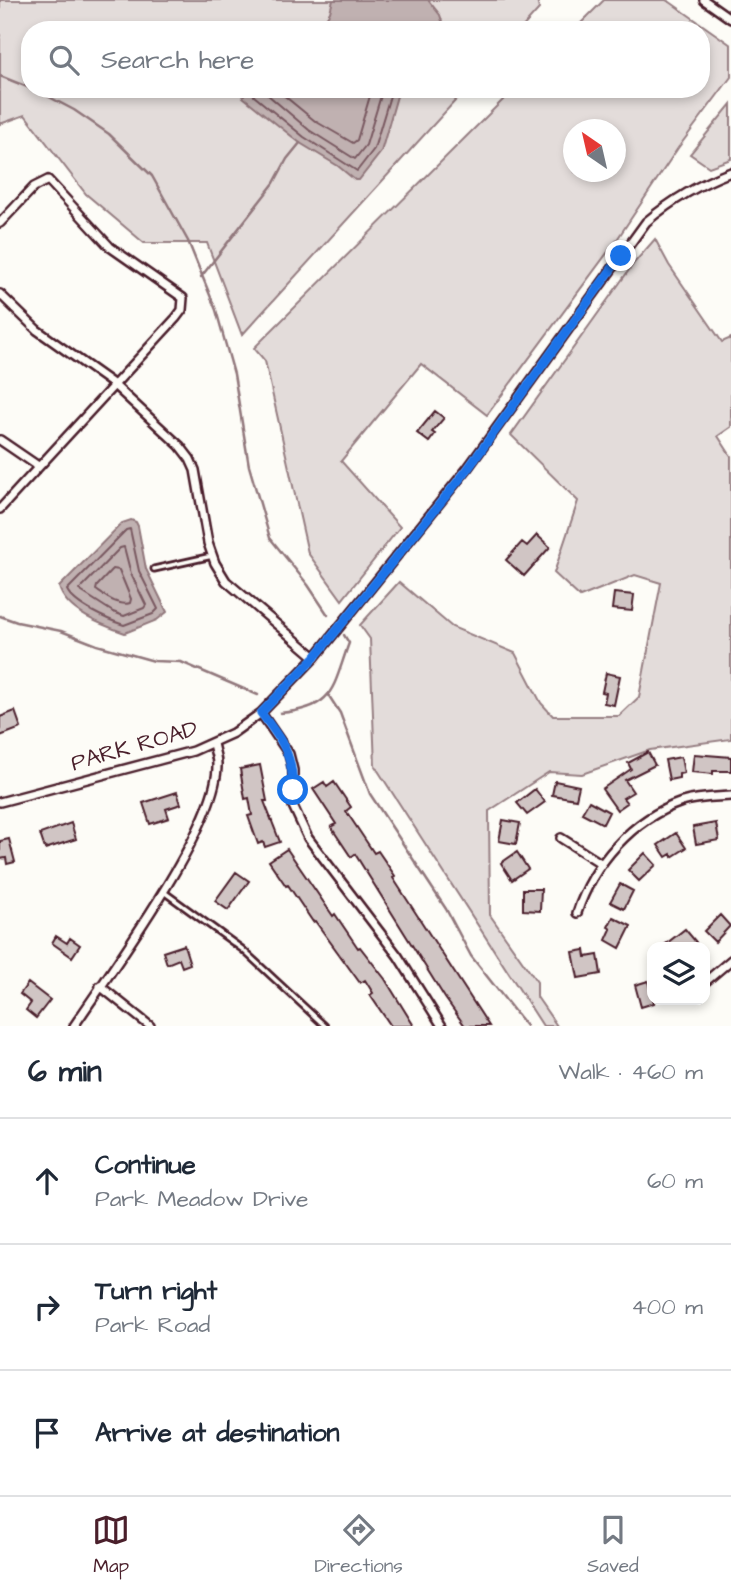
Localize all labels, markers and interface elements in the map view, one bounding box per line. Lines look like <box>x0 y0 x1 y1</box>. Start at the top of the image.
search box <box>21 21 710 98</box>
icon: search <box>45 41 83 79</box>
text: Search here <box>101 42 254 78</box>
north arrow <box>563 119 626 182</box>
route end <box>605 240 636 271</box>
street label: PARK ROAD <box>67 713 201 779</box>
route start <box>277 774 308 805</box>
map controls <box>647 942 710 1005</box>
button: layers <box>647 942 710 1005</box>
text: 6 min <box>28 1051 102 1093</box>
text: Walk · 460 m <box>559 1056 703 1088</box>
text: Continue <box>95 1147 196 1183</box>
icon: ahead <box>28 1162 66 1200</box>
text: 60 m <box>647 1165 703 1197</box>
text: Park Meadow Drive <box>95 1183 309 1215</box>
text: Turn right <box>95 1273 217 1309</box>
icon: right <box>28 1288 66 1326</box>
text: 400 m <box>631 1291 703 1323</box>
text: Park Road <box>95 1309 210 1341</box>
icon: arrive <box>28 1414 66 1452</box>
text: Arrive at destination <box>95 1415 340 1451</box>
tab: Map <box>92 1511 130 1580</box>
tab: Directions <box>314 1511 403 1580</box>
tab: Saved <box>587 1511 639 1580</box>

